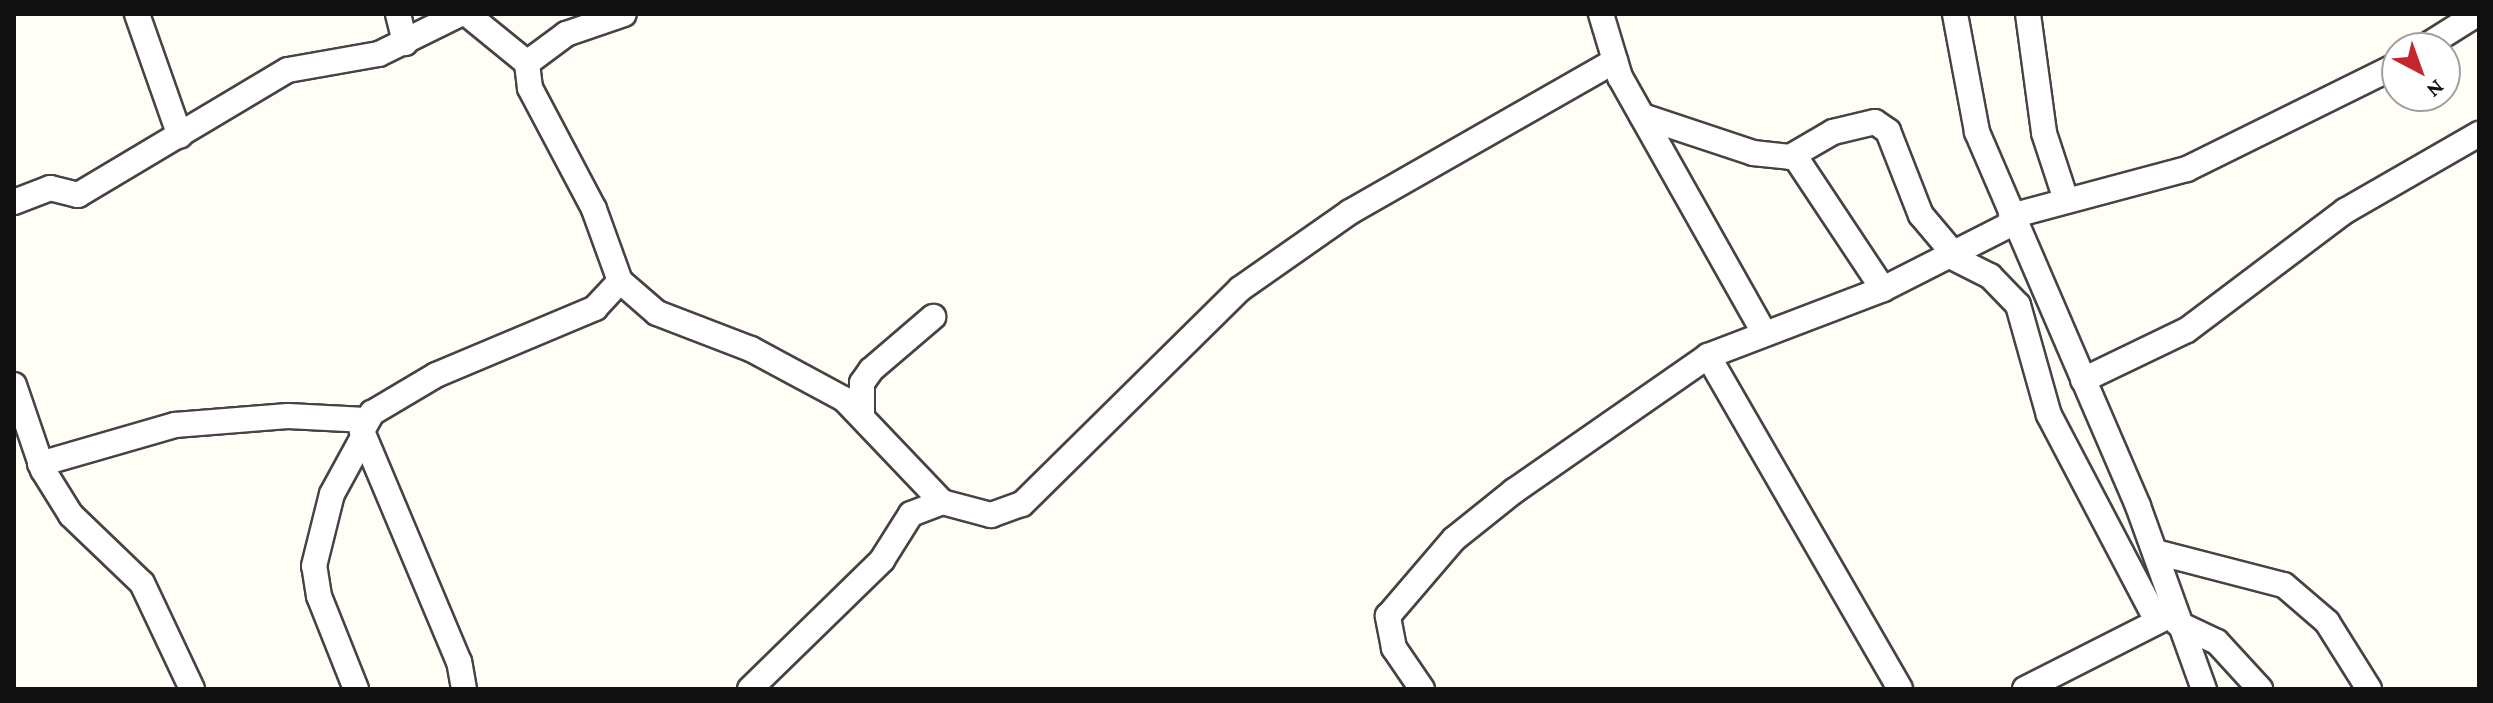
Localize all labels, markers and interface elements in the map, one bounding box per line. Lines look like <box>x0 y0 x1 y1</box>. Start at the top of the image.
north arrow <box>2381 32 2461 112</box>
text: N <box>2422 75 2450 103</box>

